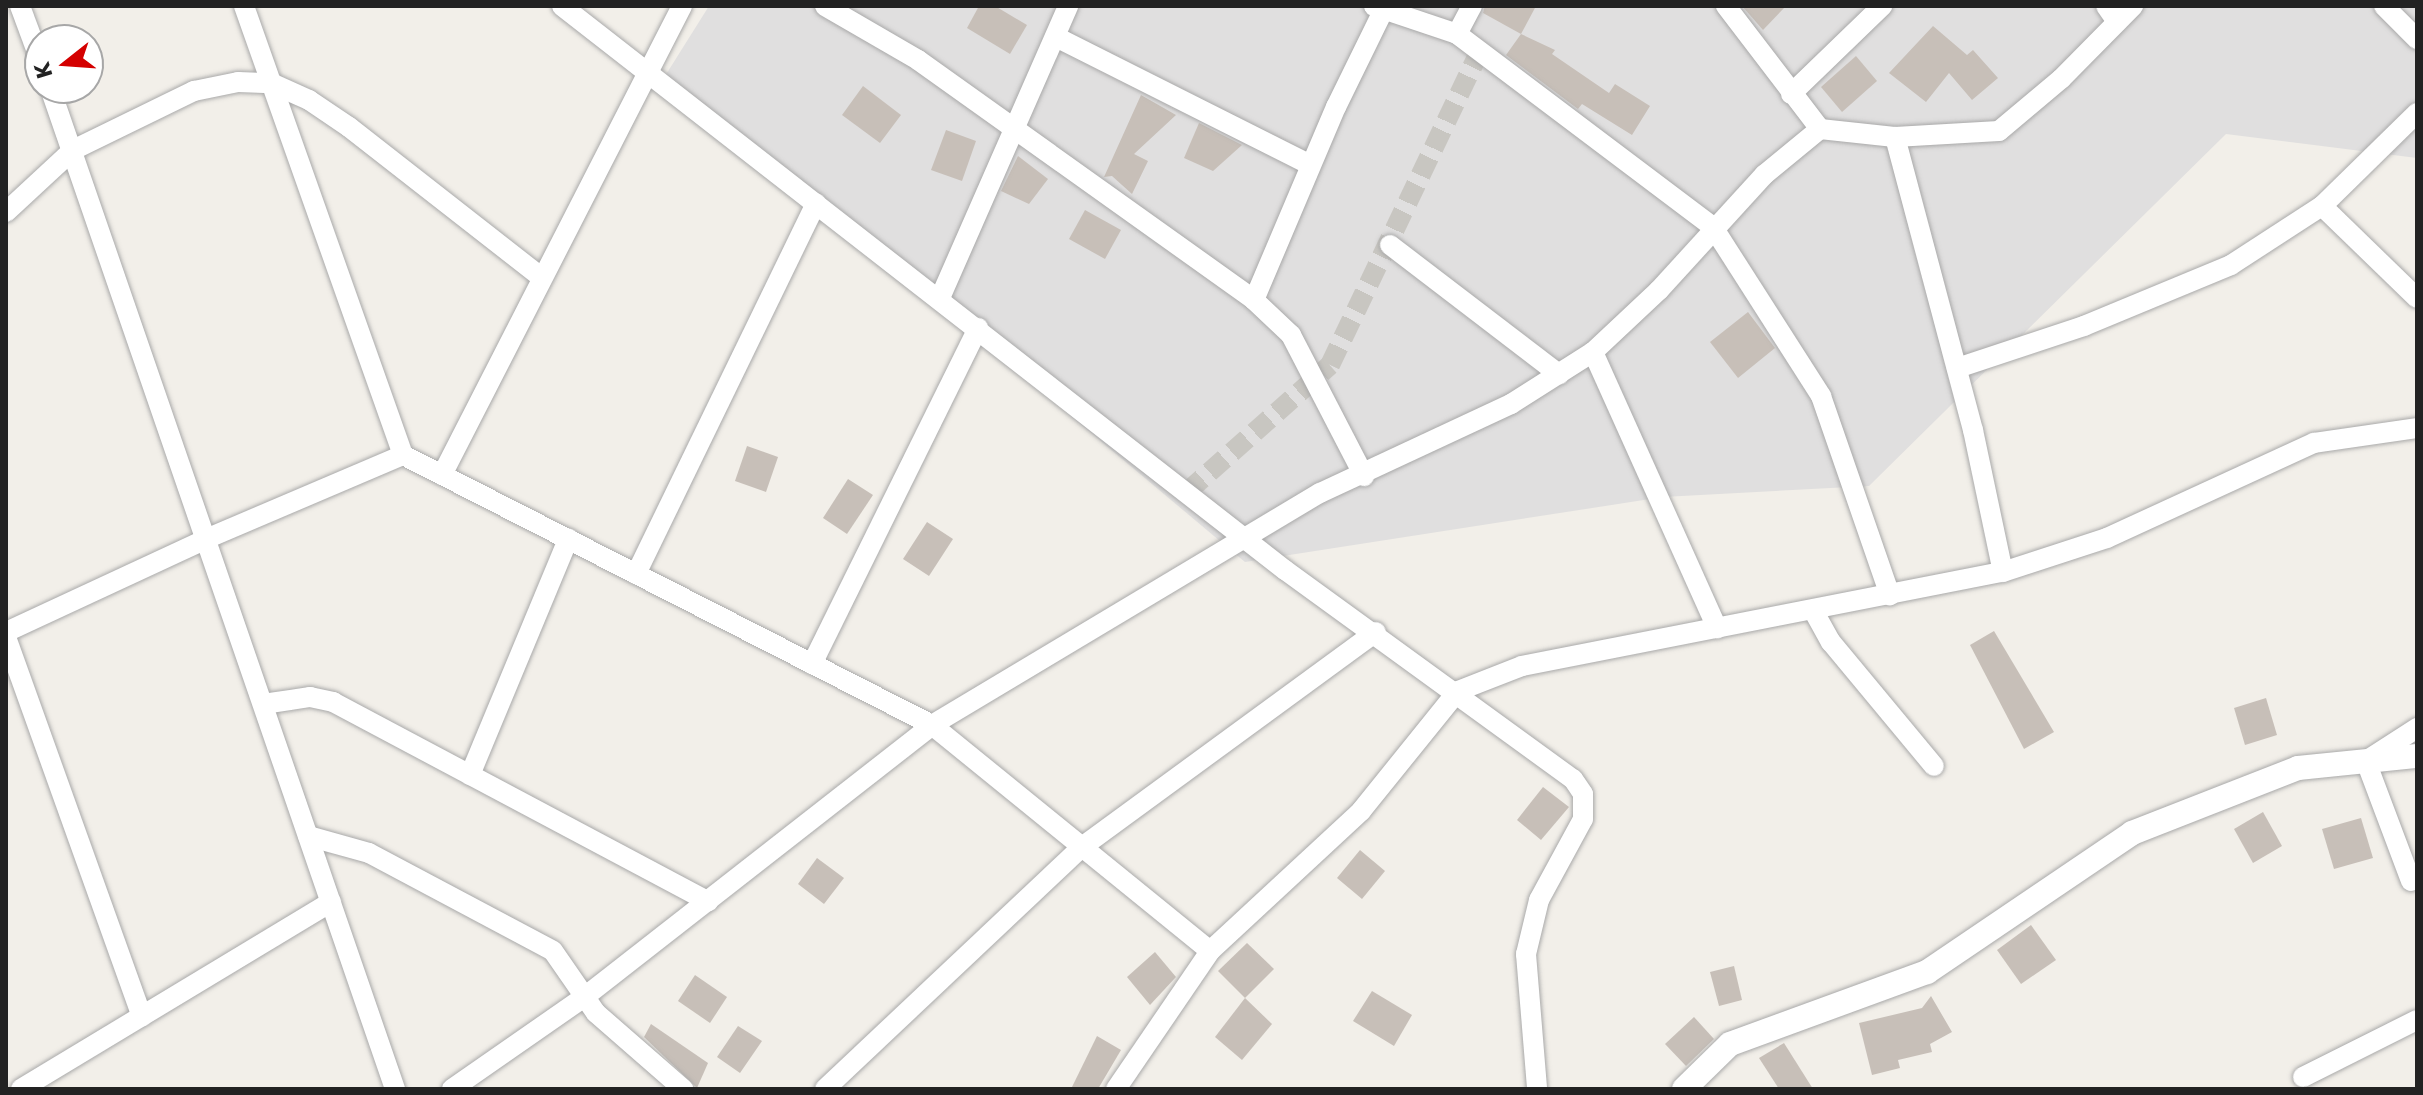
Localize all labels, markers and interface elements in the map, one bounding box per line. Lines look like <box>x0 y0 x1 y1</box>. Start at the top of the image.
north arrow <box>24 24 104 104</box>
text: K <box>25 58 61 82</box>

